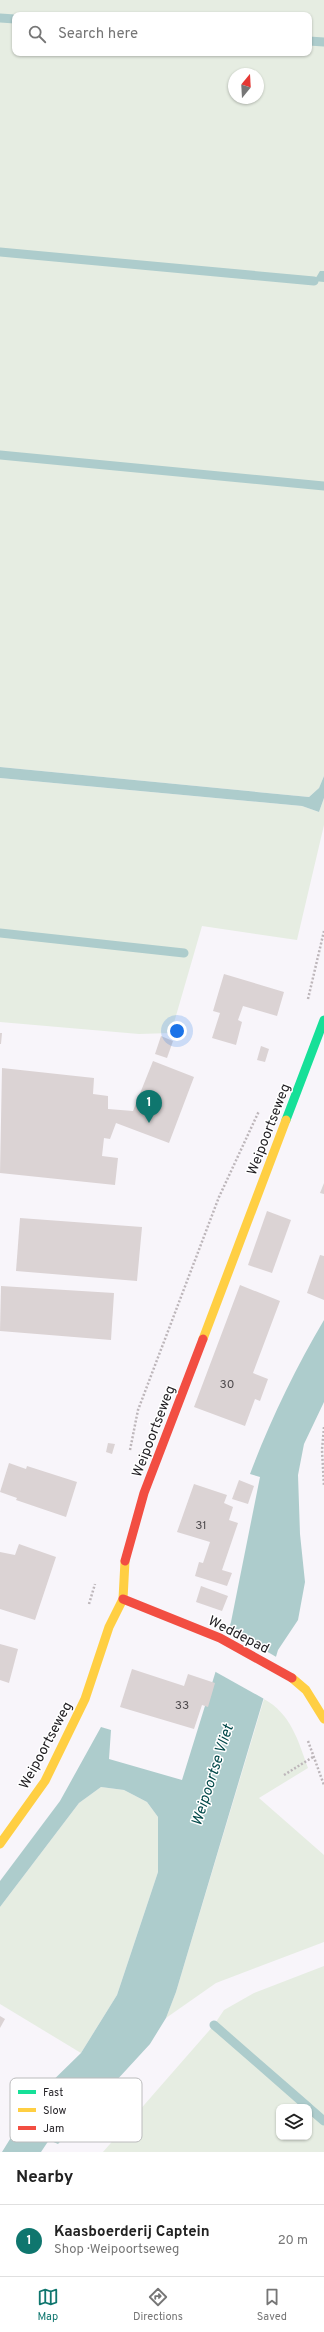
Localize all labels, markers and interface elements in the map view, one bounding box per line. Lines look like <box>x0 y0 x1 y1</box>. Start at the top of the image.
search box <box>12 12 312 56</box>
icon: search <box>26 23 48 45</box>
text: Search here <box>58 25 138 44</box>
north arrow <box>228 68 264 104</box>
your location <box>167 1021 187 1041</box>
street label: Weipoortseweg <box>244 1081 295 1178</box>
pin: 1 <box>136 1090 162 1123</box>
house number: 30 <box>220 1377 234 1393</box>
street label: Weipoortseweg <box>129 1383 180 1480</box>
house number: 31 <box>195 1518 207 1534</box>
street label: Weddepad <box>205 1613 272 1658</box>
house number: 33 <box>175 1698 189 1714</box>
street label: Weipoortseweg <box>16 1699 77 1792</box>
water label: Weipoortse Vliet <box>188 1722 239 1829</box>
legend <box>10 2078 142 2142</box>
text: Fast <box>43 2086 63 2100</box>
text: Slow <box>43 2104 66 2118</box>
map controls <box>276 2104 312 2140</box>
button: layers <box>276 2104 312 2140</box>
text: Jam <box>43 2122 64 2136</box>
text: Nearby <box>16 2167 73 2189</box>
text: Kaasboerderij Captein <box>54 2223 210 2242</box>
text: 1 <box>26 2233 32 2249</box>
text: 20 m <box>278 2233 308 2249</box>
text: Shop · Weipoortseweg <box>54 2242 179 2258</box>
tab: Map <box>37 2286 59 2324</box>
tab: Directions <box>133 2286 183 2324</box>
tab: Saved <box>257 2286 287 2324</box>

